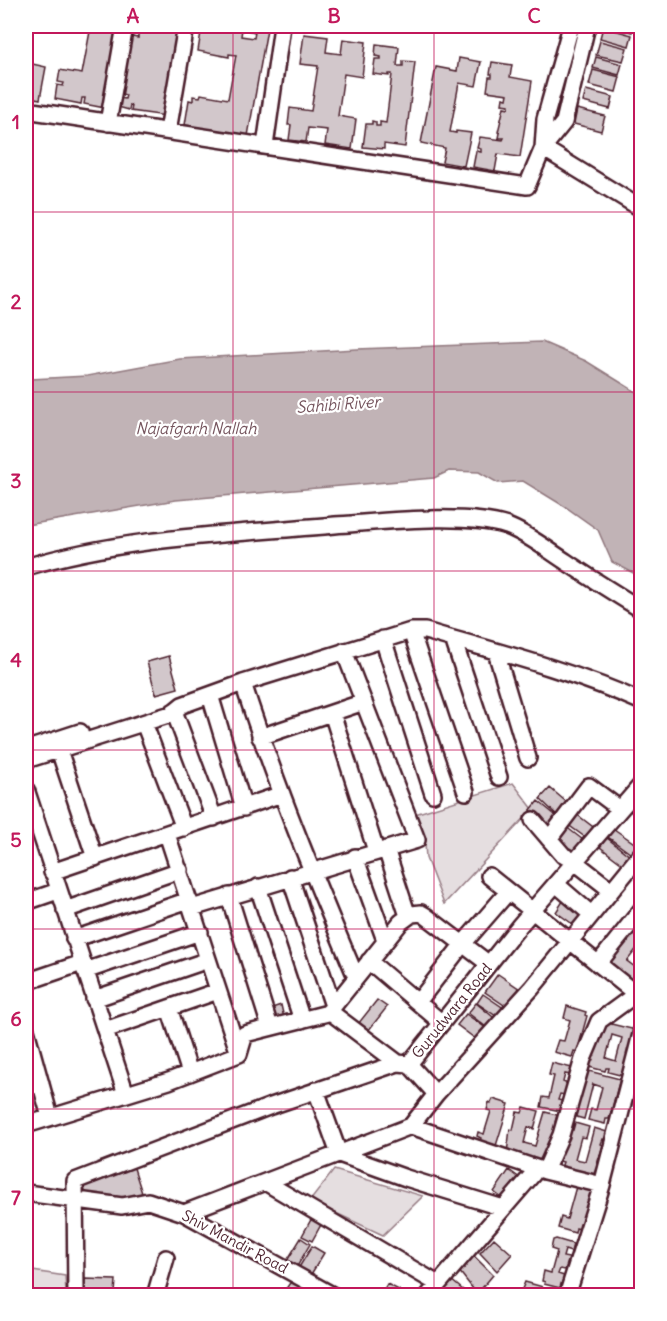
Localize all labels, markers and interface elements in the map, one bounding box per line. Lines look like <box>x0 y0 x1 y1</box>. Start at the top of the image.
text: A <box>127 3 140 28</box>
text: B <box>327 3 341 28</box>
text: C <box>527 3 541 28</box>
text: 1 <box>12 109 20 134</box>
text: 2 <box>11 289 22 314</box>
water label: Sahibi River <box>296 391 383 417</box>
water label: Najafgarh Nallah <box>135 418 257 438</box>
text: 3 <box>10 468 22 493</box>
text: 4 <box>10 647 22 672</box>
text: 5 <box>10 827 22 852</box>
street label: Gurudwara Road <box>407 959 496 1062</box>
text: 6 <box>10 1006 22 1031</box>
text: 7 <box>11 1185 21 1210</box>
street label: Shiv Mandir Road <box>179 1206 292 1278</box>

